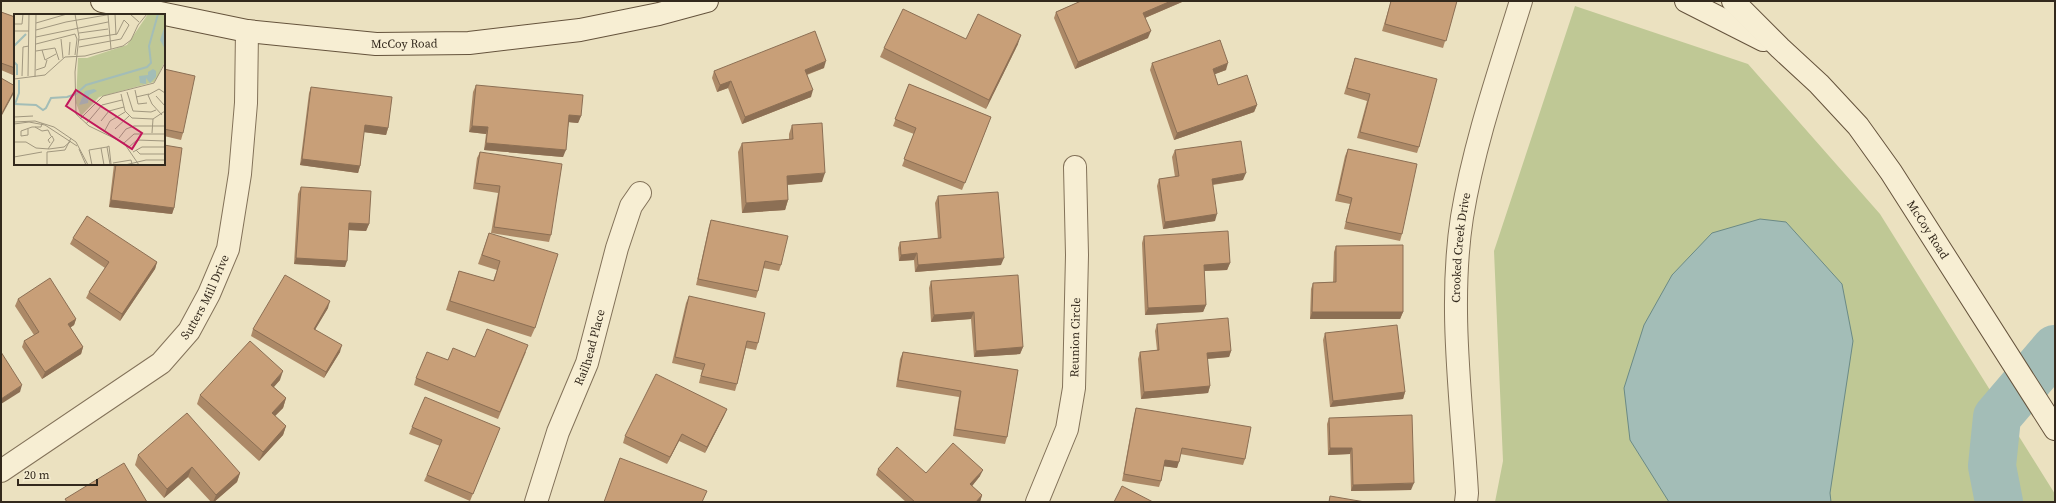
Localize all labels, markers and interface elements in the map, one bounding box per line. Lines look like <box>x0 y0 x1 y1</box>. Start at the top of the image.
inset map <box>14 14 165 165</box>
street label: McCoy Road <box>371 35 438 52</box>
street label: Crooked Creek Drive <box>1448 191 1474 303</box>
street label: McCoy Road <box>1903 197 1953 262</box>
street label: Sutters Mill Drive <box>177 252 233 343</box>
street label: Reunion Circle <box>1066 297 1084 378</box>
street label: Railhead Place <box>570 308 609 388</box>
scale bar <box>18 461 97 487</box>
text: 20 m <box>24 467 50 483</box>

